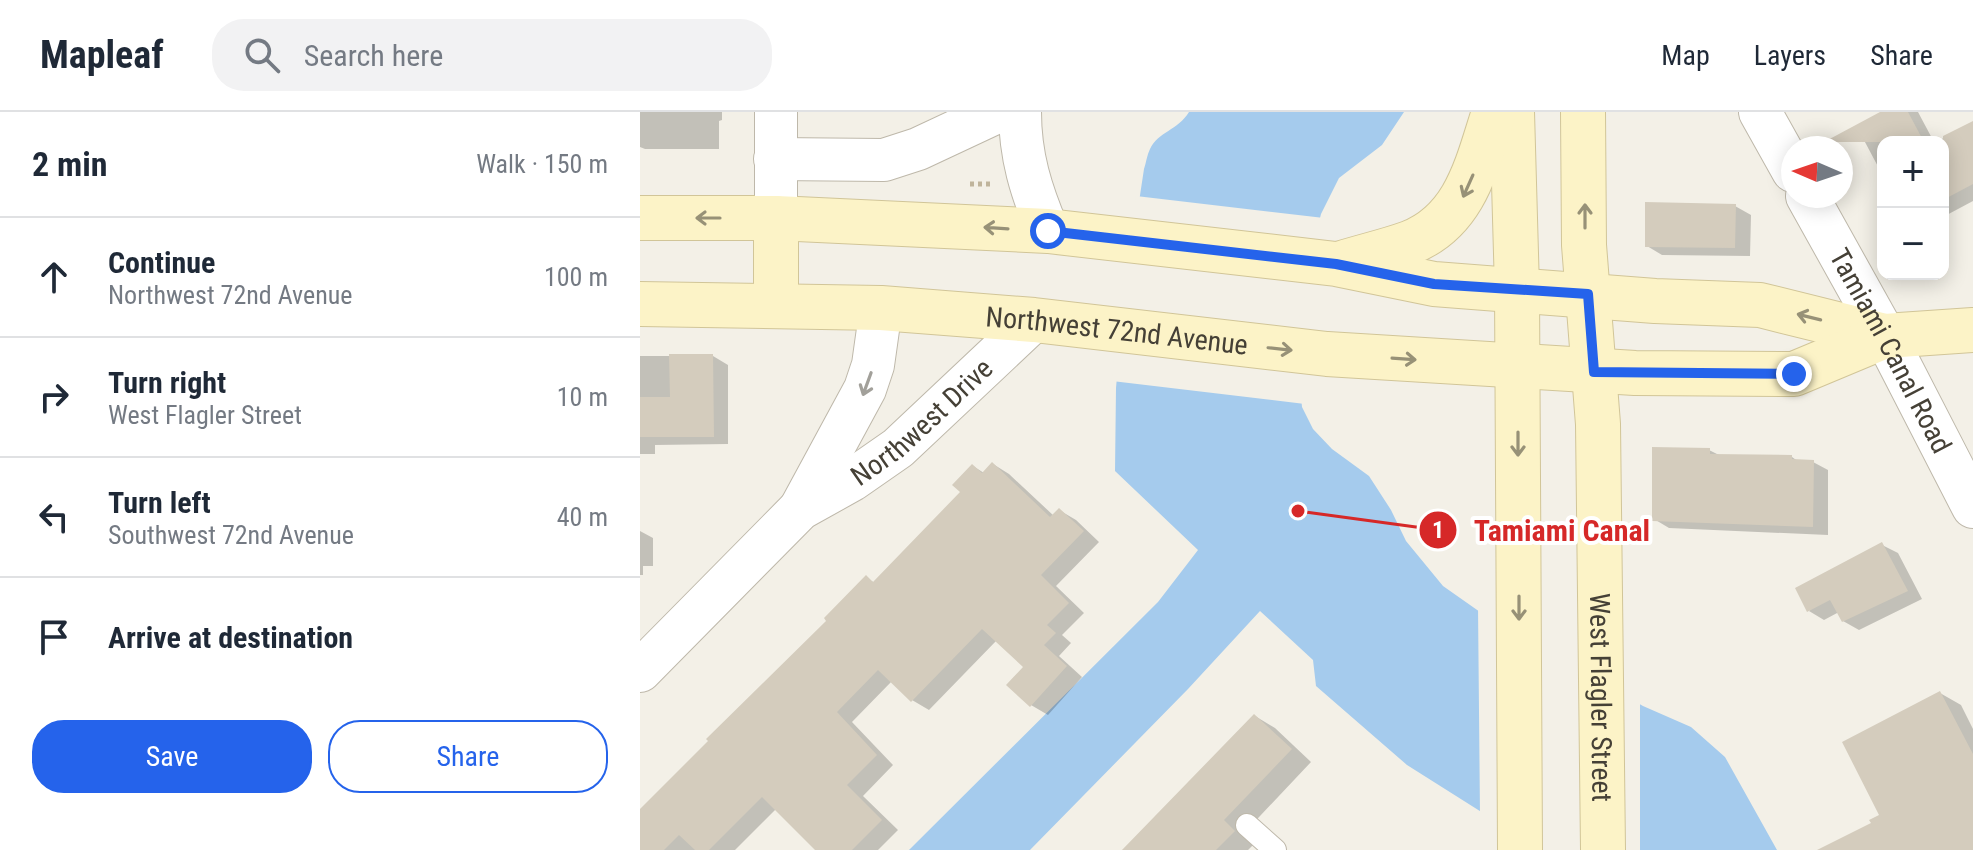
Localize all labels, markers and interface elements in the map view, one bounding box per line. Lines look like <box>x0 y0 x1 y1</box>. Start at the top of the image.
search box <box>212 19 772 91</box>
text: Mapleaf <box>40 33 164 77</box>
icon: search <box>240 33 284 77</box>
text: Search here <box>304 38 443 73</box>
text: Map <box>1661 39 1710 72</box>
text: Layers <box>1754 39 1826 72</box>
text: Share <box>1870 39 1933 72</box>
north arrow <box>1781 136 1853 208</box>
map controls <box>1877 136 1949 280</box>
button: + <box>1877 136 1949 208</box>
text: 2 min <box>32 144 108 184</box>
text: Walk · 150 m <box>476 149 608 179</box>
one-way arrow <box>1460 173 1475 197</box>
one-way arrow <box>1577 203 1592 230</box>
button: − <box>1877 208 1949 280</box>
one-way arrow <box>695 210 722 226</box>
route start <box>1030 213 1066 249</box>
one-way arrow <box>983 220 1010 235</box>
street label: Tamiami Canal Road <box>1823 243 1959 458</box>
text: Continue <box>108 245 215 280</box>
icon: ahead <box>32 255 76 299</box>
text: 100 m <box>544 262 608 292</box>
text: Northwest 72nd Avenue <box>108 280 353 310</box>
street label: Northwest 72nd Avenue <box>985 300 1250 361</box>
one-way arrow <box>1797 308 1823 323</box>
one-way arrow <box>1266 342 1293 357</box>
street label: Northwest Drive <box>844 351 999 492</box>
one-way arrow <box>1390 352 1417 367</box>
route end <box>1776 356 1812 392</box>
text: Turn right <box>108 365 226 400</box>
one-way arrow <box>859 371 873 396</box>
icon: right <box>32 375 76 419</box>
text: 10 m <box>557 382 608 412</box>
text: West Flagler Street <box>108 400 302 430</box>
one-way arrow <box>1510 430 1526 457</box>
text: Turn left <box>108 485 211 520</box>
icon: left <box>32 495 76 539</box>
text: 40 m <box>557 502 608 532</box>
callout: Tamiami Canal <box>1418 503 1666 557</box>
text: Tamiami Canal <box>1474 513 1650 548</box>
text: 1 <box>1432 516 1444 544</box>
text: Southwest 72nd Avenue <box>108 520 354 550</box>
street label: West Flagler Street <box>1583 593 1619 802</box>
one-way arrow <box>1511 594 1527 621</box>
icon: arrive <box>32 615 76 659</box>
text: Arrive at destination <box>108 620 353 655</box>
button: Save <box>32 720 312 793</box>
button: Share <box>328 720 608 793</box>

